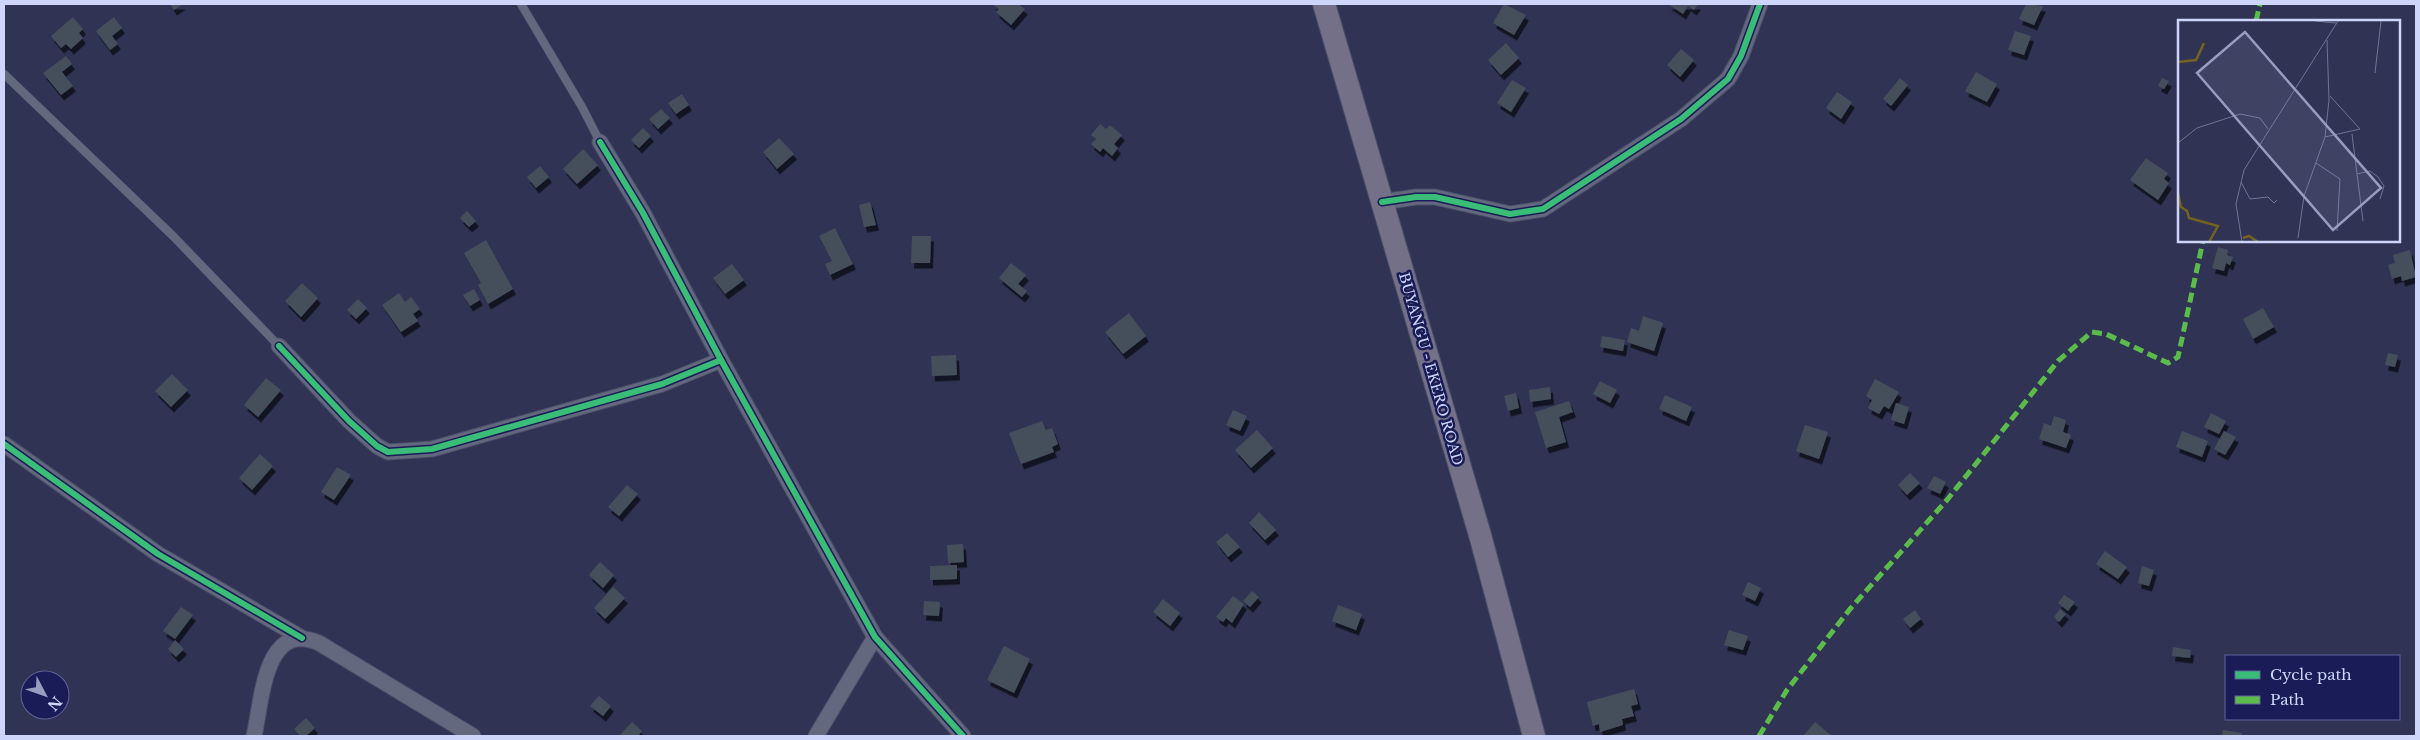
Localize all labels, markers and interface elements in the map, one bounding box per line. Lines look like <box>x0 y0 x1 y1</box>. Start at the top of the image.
inset map <box>2178 20 2400 242</box>
street label: BUYANGU - EKERO ROAD <box>1395 270 1467 468</box>
legend <box>2225 655 2400 720</box>
text: Cycle path <box>2270 665 2352 684</box>
north arrow <box>20 670 70 720</box>
text: Path <box>2270 690 2304 709</box>
text: N <box>44 693 66 714</box>

